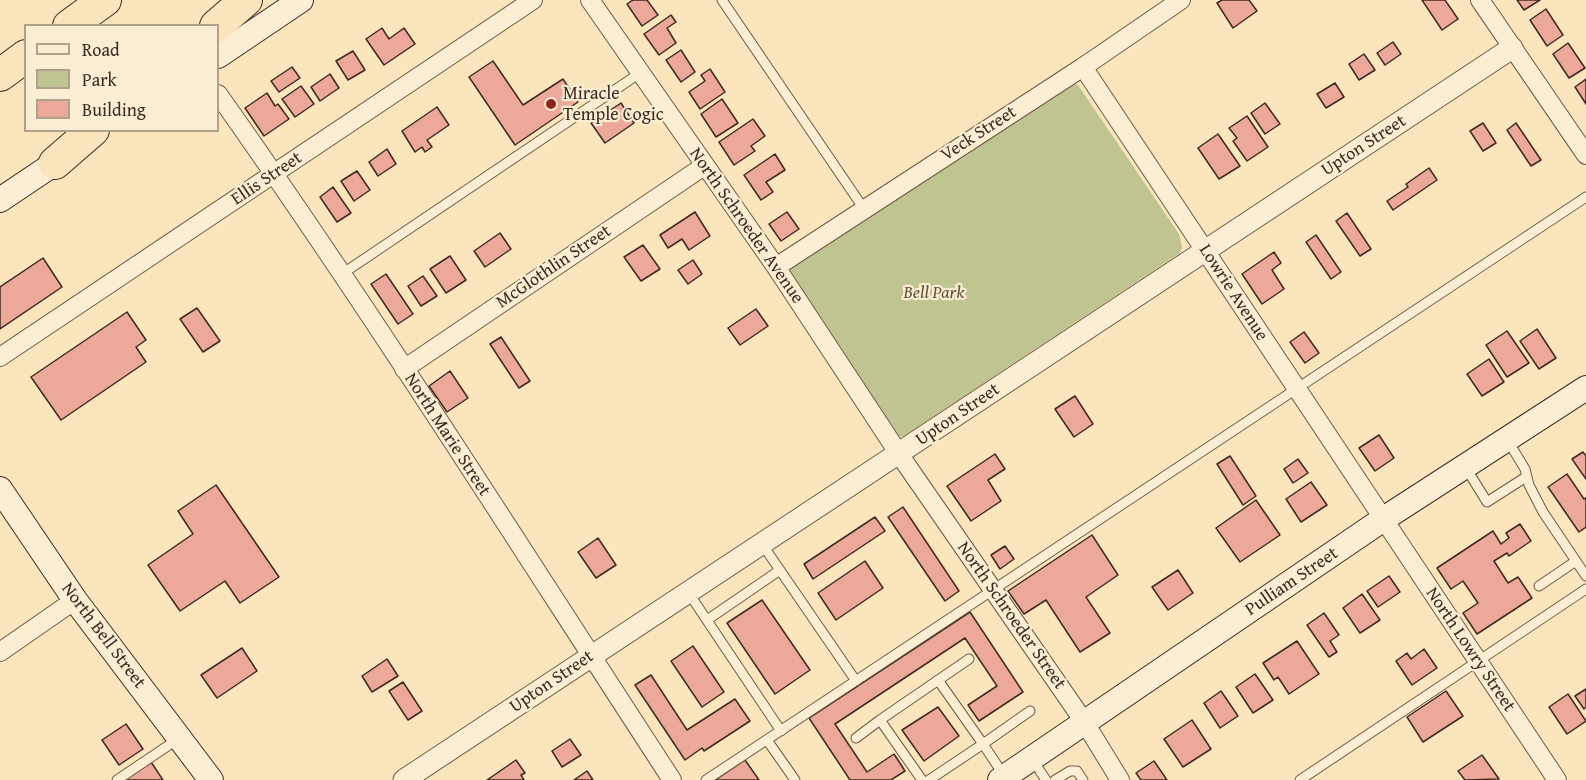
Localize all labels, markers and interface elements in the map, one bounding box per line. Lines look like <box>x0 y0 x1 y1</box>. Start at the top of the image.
legend <box>24 24 219 132</box>
text: Road <box>82 36 120 63</box>
text: Park <box>82 66 117 93</box>
place label: Miracle Temple Cogic <box>563 83 664 125</box>
text: Building <box>82 96 146 123</box>
marker: Miracle Temple Cogic <box>544 97 558 111</box>
street label: Veck Street <box>937 102 1021 166</box>
street label: Upton Street <box>1318 111 1410 181</box>
street label: North Schroeder Avenue <box>684 144 808 308</box>
street label: Ellis Street <box>227 147 307 211</box>
street label: McGlothlin Street <box>493 221 615 313</box>
street label: Lowrie Avenue <box>1194 241 1272 345</box>
park label: Bell Park <box>904 282 964 304</box>
street label: North Marie Street <box>399 369 495 501</box>
street label: Upton Street <box>912 379 1004 451</box>
street label: North Schroeder Street <box>952 538 1070 694</box>
street label: Pulliam Street <box>1241 543 1343 621</box>
street label: North Bell Street <box>56 579 150 693</box>
street label: North Lowry Street <box>1420 584 1520 716</box>
street label: Upton Street <box>506 646 598 718</box>

